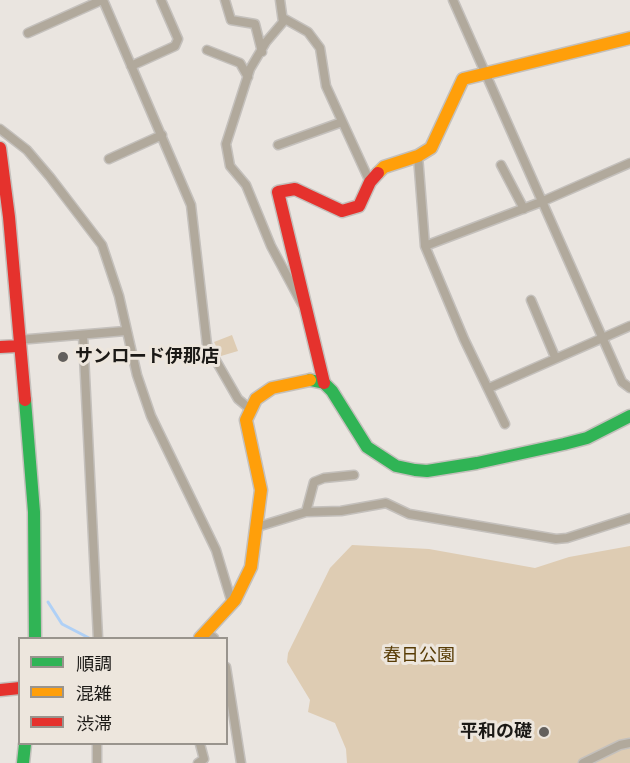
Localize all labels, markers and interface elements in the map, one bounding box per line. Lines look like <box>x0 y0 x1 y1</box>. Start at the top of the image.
place label: サンロード伊那店 <box>75 346 219 368</box>
marker: サンロード伊那店 <box>56 350 70 364</box>
legend <box>18 637 228 745</box>
park label: 春日公園 <box>383 645 455 667</box>
text: 順調 <box>76 653 112 674</box>
text: 混雑 <box>76 683 112 704</box>
text: 渋滞 <box>76 713 112 734</box>
place label: 平和の礎 <box>460 721 532 743</box>
marker: 平和の礎 <box>537 725 551 739</box>

